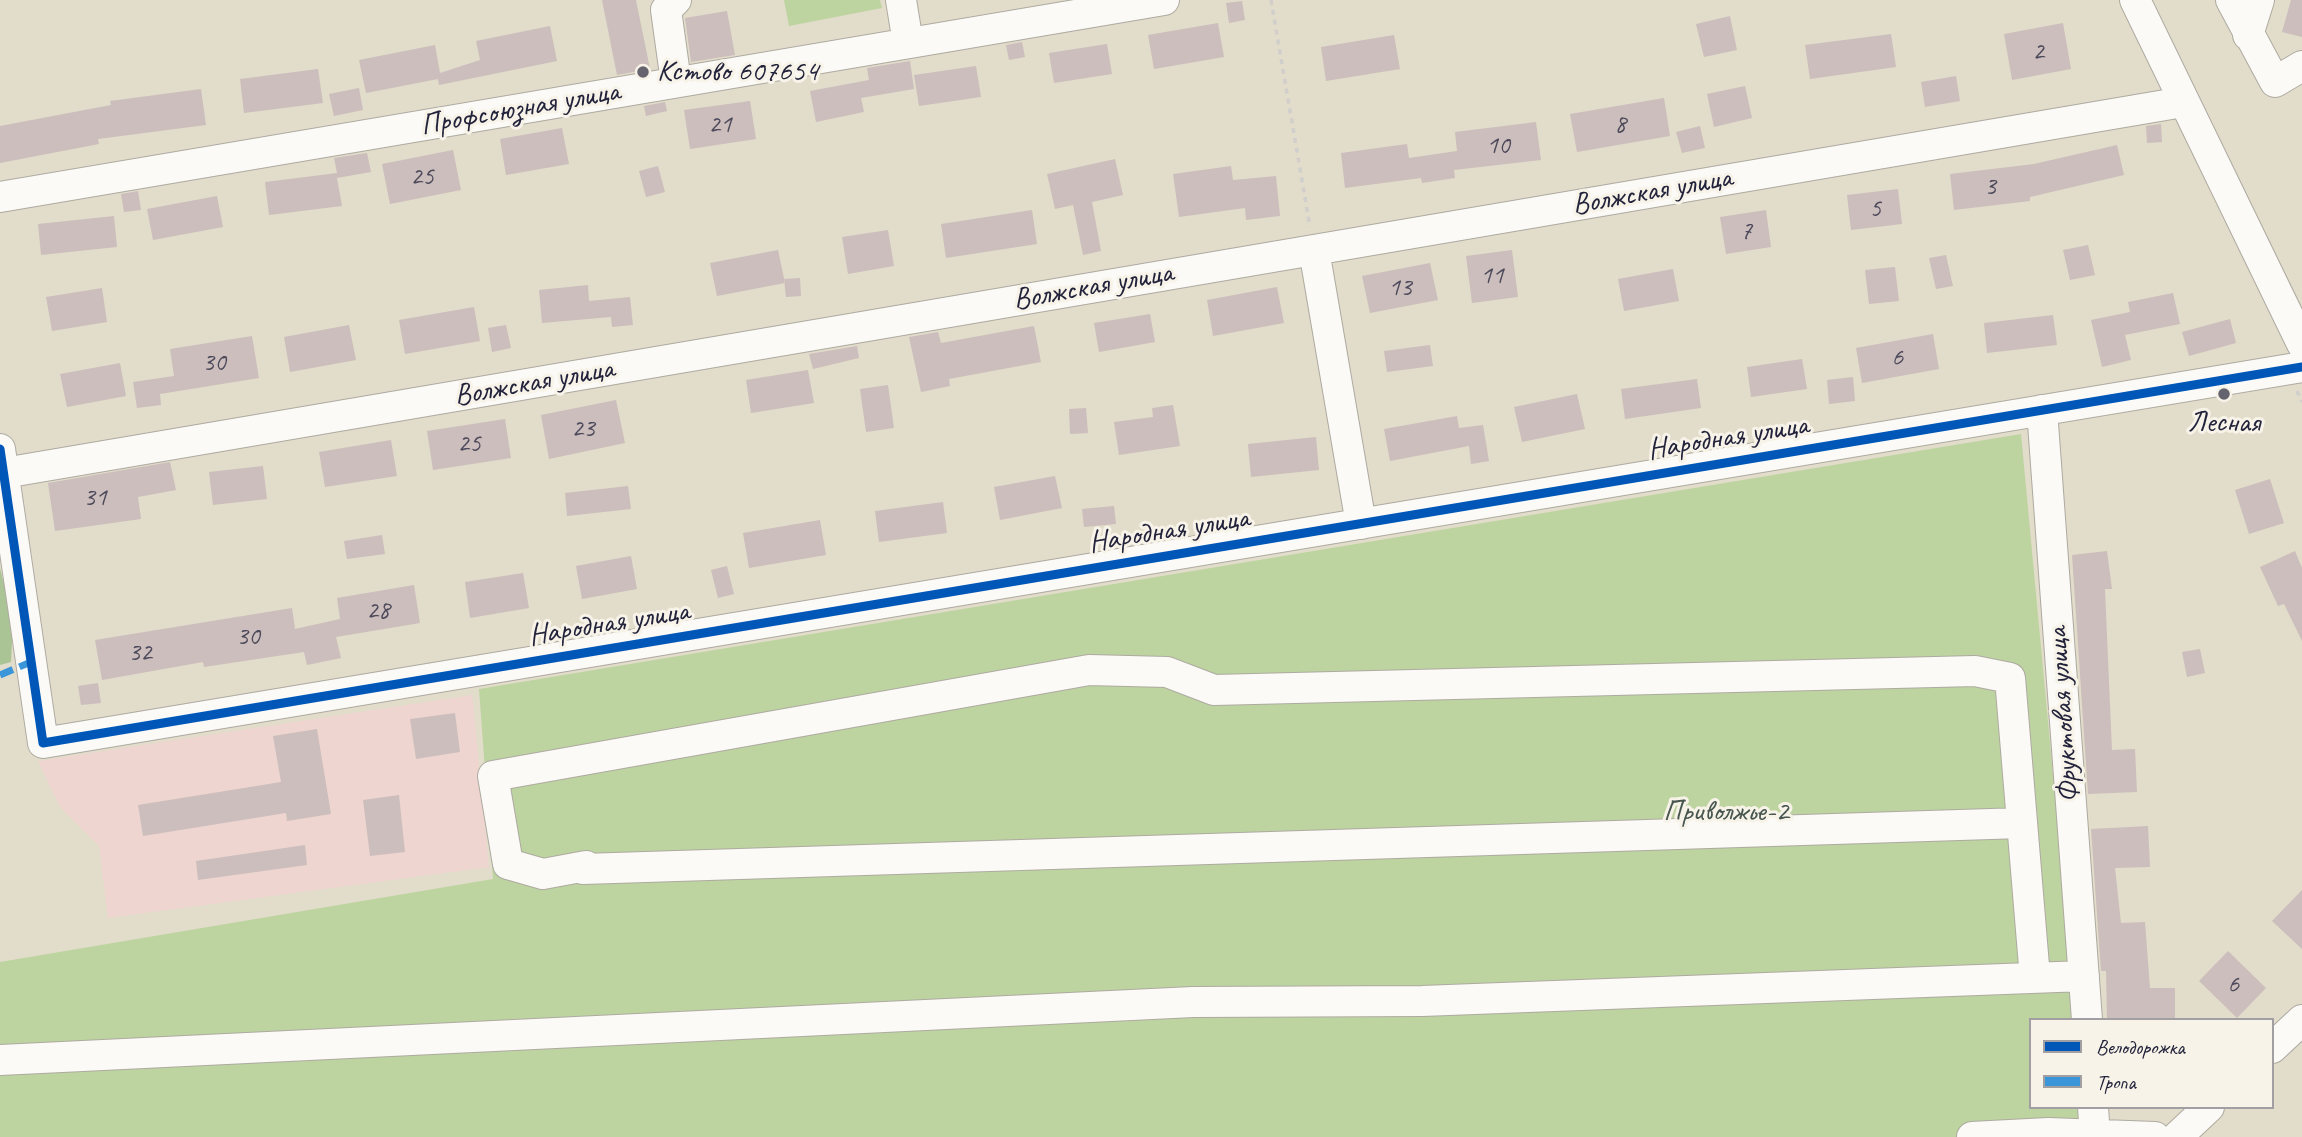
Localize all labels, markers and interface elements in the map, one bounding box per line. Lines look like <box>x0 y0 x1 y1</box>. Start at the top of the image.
house number: 2 <box>2032 36 2044 68</box>
place label: Кстово 607654 <box>657 54 818 90</box>
marker: Кстово 607654 <box>635 64 651 80</box>
street label: Профсоюзная улица <box>418 74 622 144</box>
house number: 21 <box>708 109 732 141</box>
house number: 8 <box>1614 109 1626 141</box>
house number: 10 <box>1486 130 1510 162</box>
street label: Волжская улица <box>1569 160 1735 224</box>
house number: 25 <box>410 161 434 193</box>
house number: 3 <box>1984 171 1996 203</box>
house number: 5 <box>1869 193 1881 225</box>
house number: 7 <box>1740 216 1752 248</box>
street label: Волжская улица <box>1010 255 1176 319</box>
house number: 11 <box>1480 260 1504 292</box>
house number: 13 <box>1388 272 1412 304</box>
house number: 6 <box>1891 342 1903 374</box>
house number: 30 <box>202 347 226 379</box>
street label: Волжская улица <box>451 351 617 415</box>
marker: Лесная <box>2216 386 2232 402</box>
place label: Лесная <box>2188 405 2260 441</box>
street label: Народная улица <box>1645 408 1811 468</box>
house number: 23 <box>571 413 595 445</box>
house number: 25 <box>457 428 481 460</box>
house number: 31 <box>83 482 107 514</box>
street label: Народная улица <box>1086 501 1252 561</box>
street label: Народная улица <box>526 594 692 654</box>
house number: 28 <box>366 595 390 627</box>
house number: 30 <box>236 621 260 653</box>
street label: Фруктовая улица <box>2040 626 2088 804</box>
house number: 32 <box>128 637 152 669</box>
park label: Приволжье-2 <box>1663 794 1789 830</box>
house number: 6 <box>2227 969 2239 1001</box>
legend <box>2029 1018 2274 1109</box>
text: Велодорожка <box>2096 1034 2185 1060</box>
text: Тропа <box>2096 1069 2136 1095</box>

